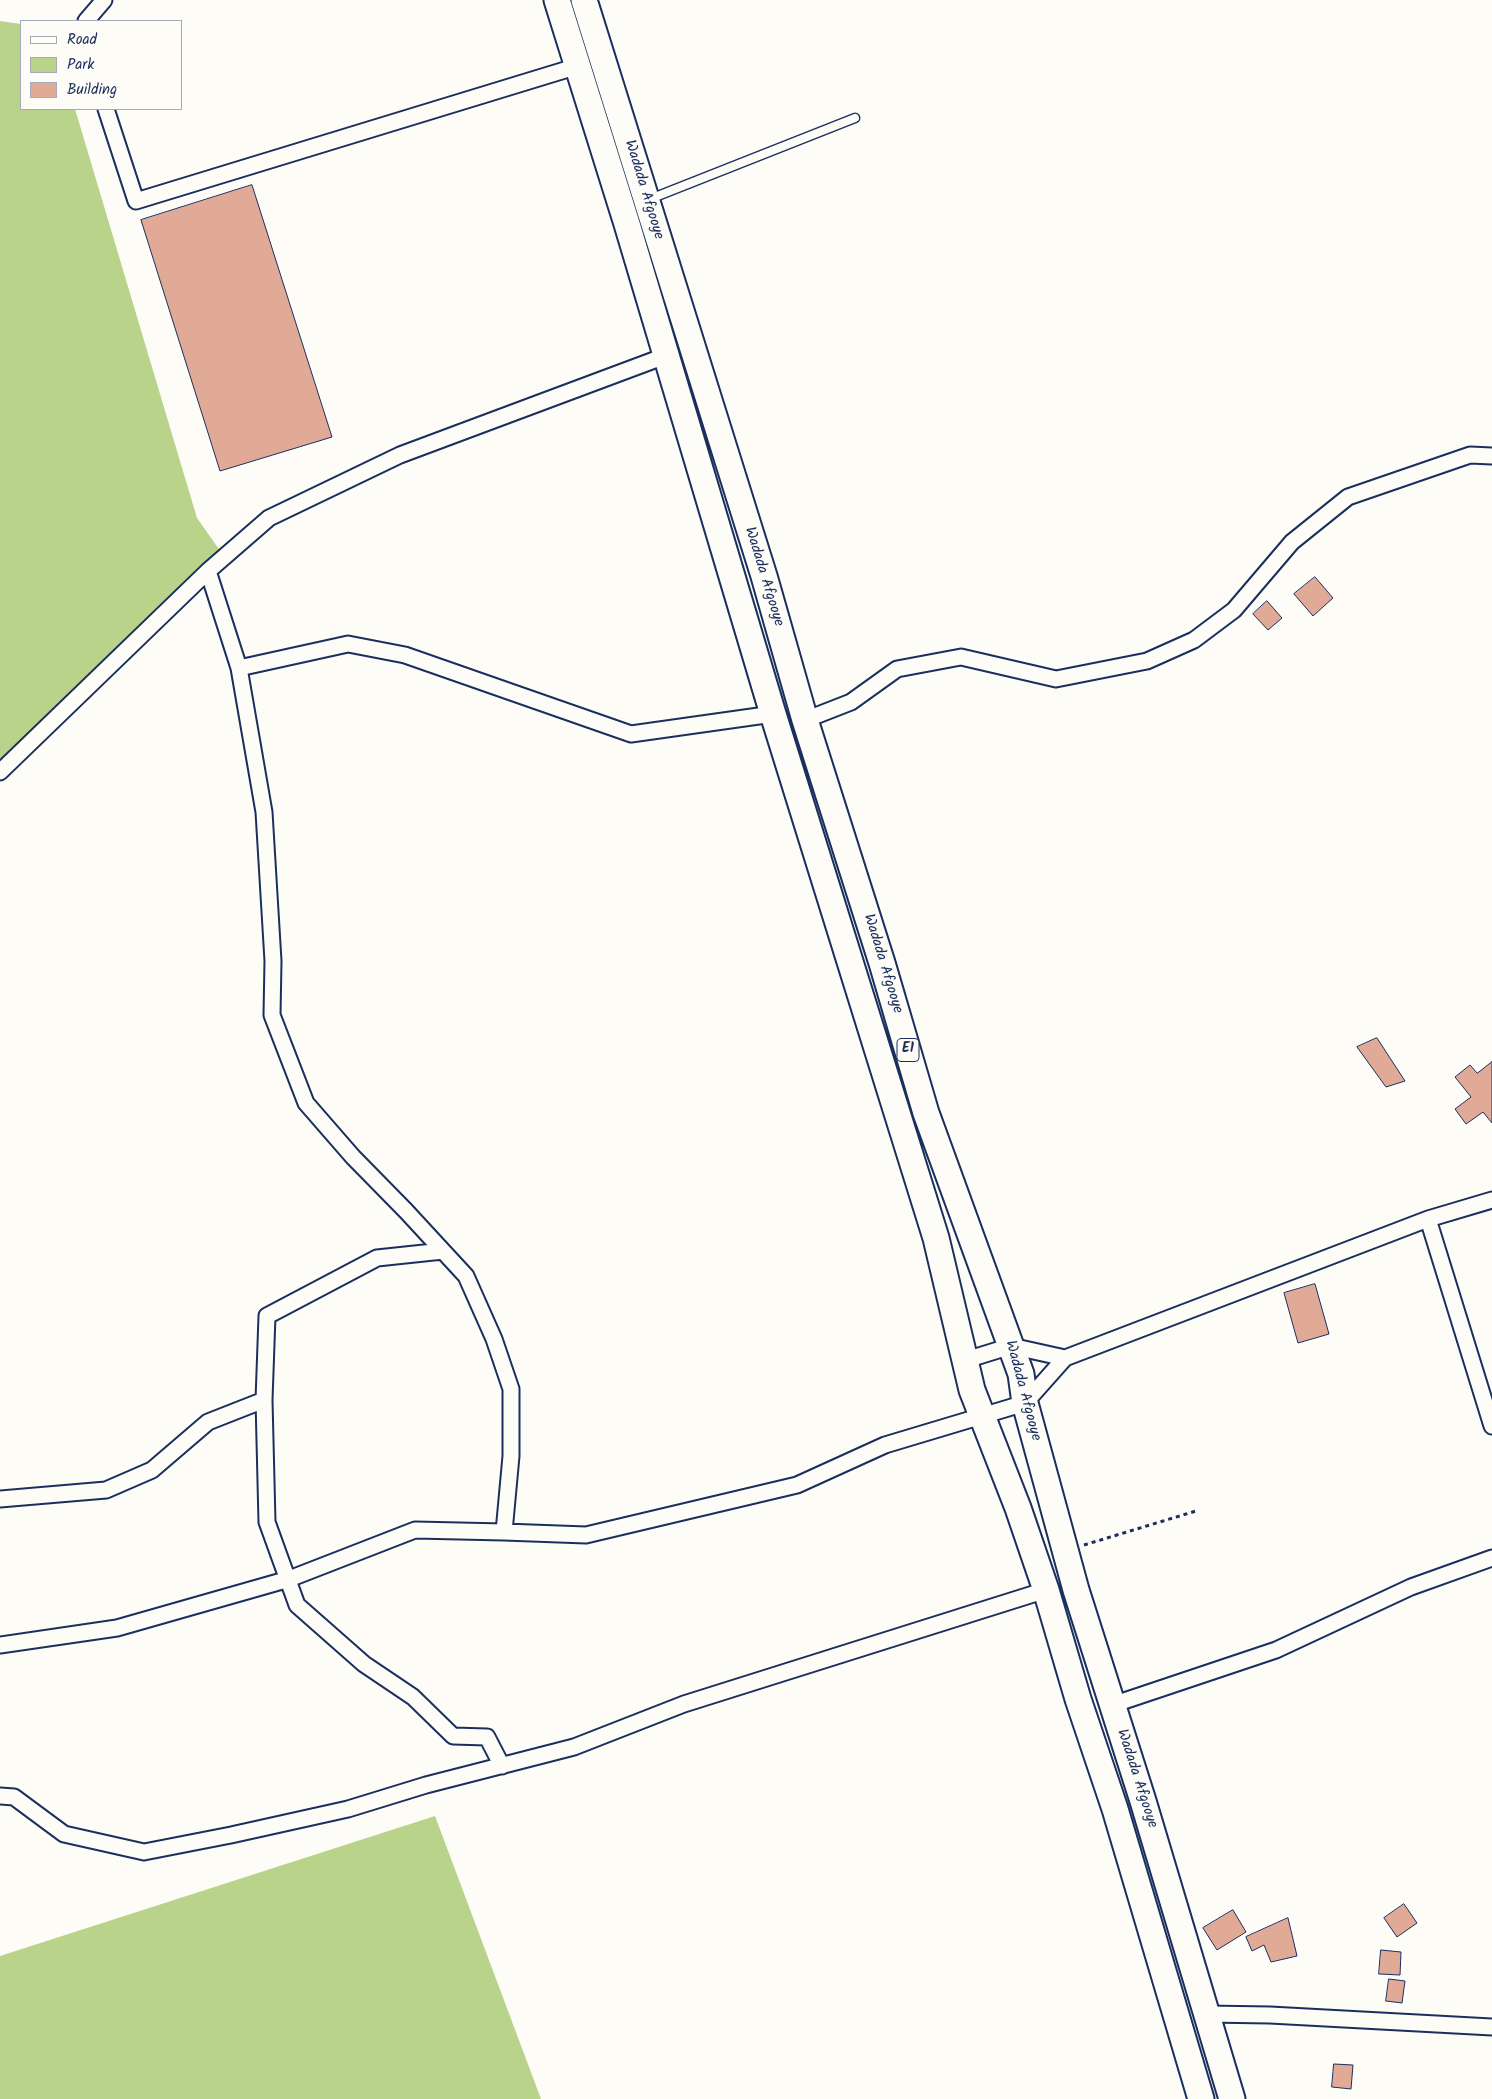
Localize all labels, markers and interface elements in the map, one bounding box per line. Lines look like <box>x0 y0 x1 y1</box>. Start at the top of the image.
legend <box>20 20 182 110</box>
text: Road <box>67 28 97 52</box>
text: Park <box>67 53 94 77</box>
text: Building <box>67 78 117 102</box>
street label: Wadada Afgooye <box>619 138 667 242</box>
street label: Wadada Afgooye <box>739 525 787 629</box>
street label: Wadada Afgooye <box>858 912 906 1016</box>
road number: E1 <box>897 1038 919 1062</box>
street label: Wadada Afgooye <box>1000 1339 1044 1443</box>
street label: Wadada Afgooye <box>1112 1727 1160 1831</box>

